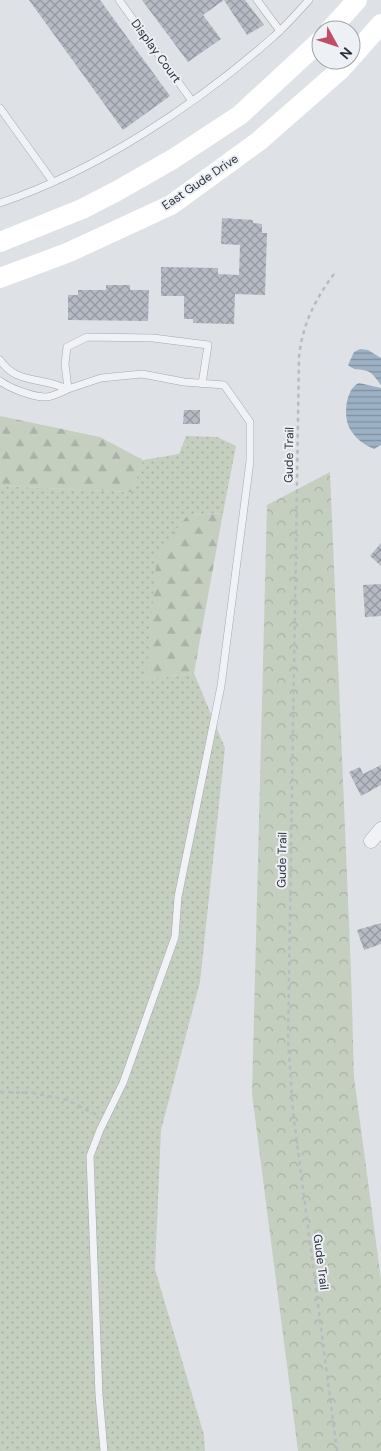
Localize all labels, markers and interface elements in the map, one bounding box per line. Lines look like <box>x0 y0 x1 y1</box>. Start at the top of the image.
street label: Display Court <box>127 16 185 86</box>
north arrow <box>311 20 361 70</box>
text: N <box>336 44 356 63</box>
street label: East Gude Drive <box>159 150 241 213</box>
street label: Gude Trail <box>281 427 297 483</box>
street label: Gude Trail <box>274 832 290 888</box>
street label: Gude Trail <box>310 1233 332 1291</box>

